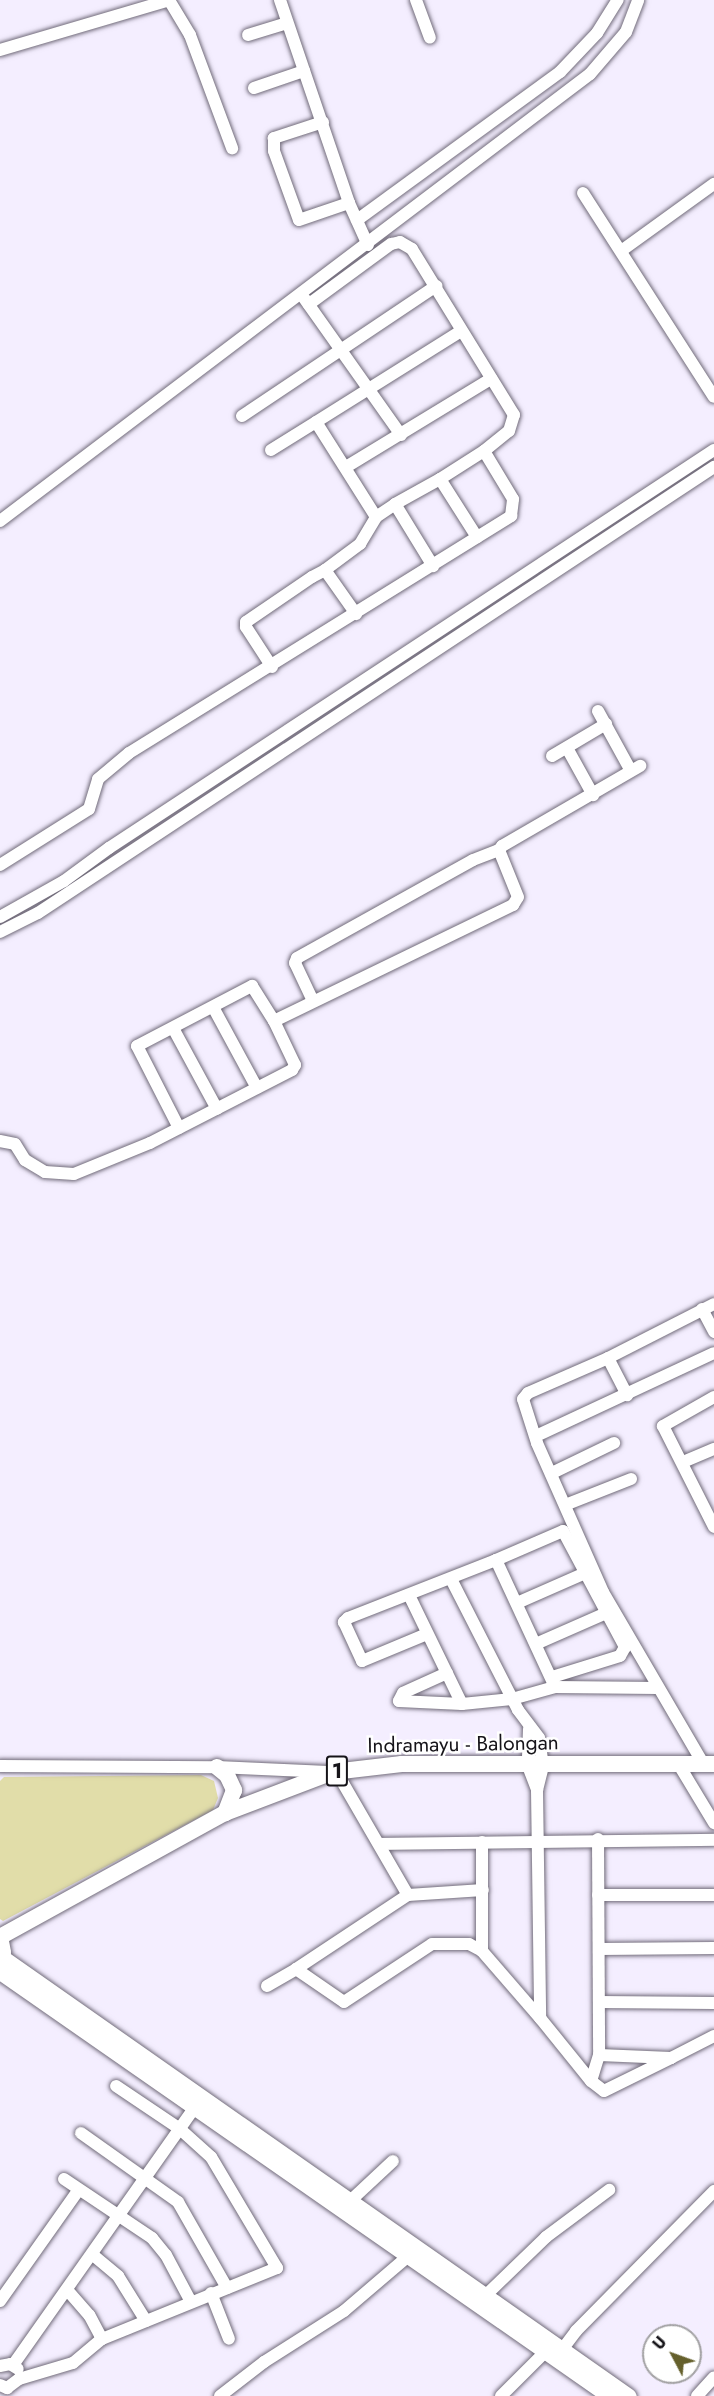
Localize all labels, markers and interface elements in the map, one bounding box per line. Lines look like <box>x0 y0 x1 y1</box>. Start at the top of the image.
street label: Indramayu - Balongan <box>367 1730 559 1758</box>
road number: 1 <box>325 1754 349 1788</box>
north arrow <box>642 2324 702 2384</box>
text: U <box>647 2331 672 2355</box>

